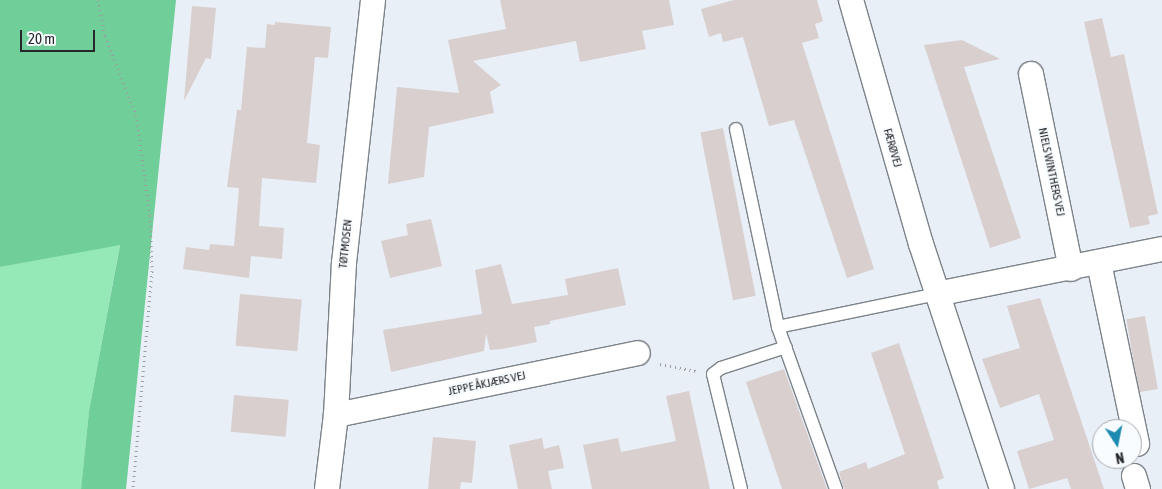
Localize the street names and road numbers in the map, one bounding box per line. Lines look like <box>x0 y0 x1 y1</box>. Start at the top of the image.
street label: NIELS WINTHERS VEJ <box>1035 126 1067 218</box>
street label: FÆRØVEJ <box>880 127 904 169</box>
street label: TØTMOSEN <box>336 219 356 269</box>
street label: JEPPE ÅKJÆRS VEJ <box>447 369 527 399</box>

